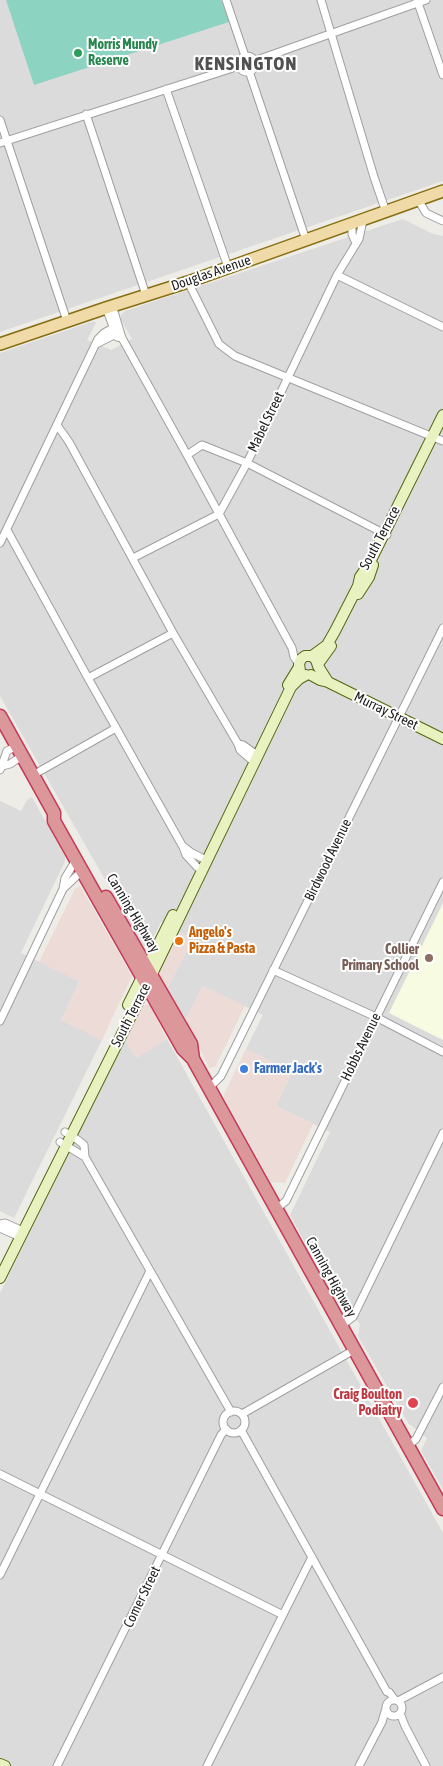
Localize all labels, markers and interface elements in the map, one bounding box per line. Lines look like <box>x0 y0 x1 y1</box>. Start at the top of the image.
place label: Morris Mundy Reserve <box>88 37 158 70</box>
marker: Morris Mundy Reserve <box>72 47 84 59</box>
district label: KENSINGTON <box>193 53 299 75</box>
street label: Douglas Avenue <box>169 252 253 294</box>
street label: Mabel Street <box>244 389 288 455</box>
street label: South Terrace <box>356 503 404 573</box>
street label: Murray Street <box>351 688 421 734</box>
street label: Birdwood Avenue <box>301 816 355 904</box>
street label: Canning Highway <box>103 871 163 955</box>
place label: Angelo's Pizza & Pasta <box>189 925 255 958</box>
marker: Angelo's Pizza & Pasta <box>173 935 185 947</box>
place label: Collier Primary School <box>342 942 419 974</box>
marker: Collier Primary School <box>423 952 435 964</box>
street label: South Terrace <box>108 980 154 1050</box>
street label: Hobbs Avenue <box>337 1010 385 1084</box>
place label: Farmer Jack's <box>254 1061 322 1077</box>
marker: Farmer Jack's <box>238 1063 250 1075</box>
street label: Canning Highway <box>302 1234 360 1320</box>
place label: Craig Boulton Podiatry <box>333 1387 402 1420</box>
marker: Craig Boulton Podiatry <box>406 1396 420 1410</box>
street label: Comer Street <box>120 1564 164 1630</box>

